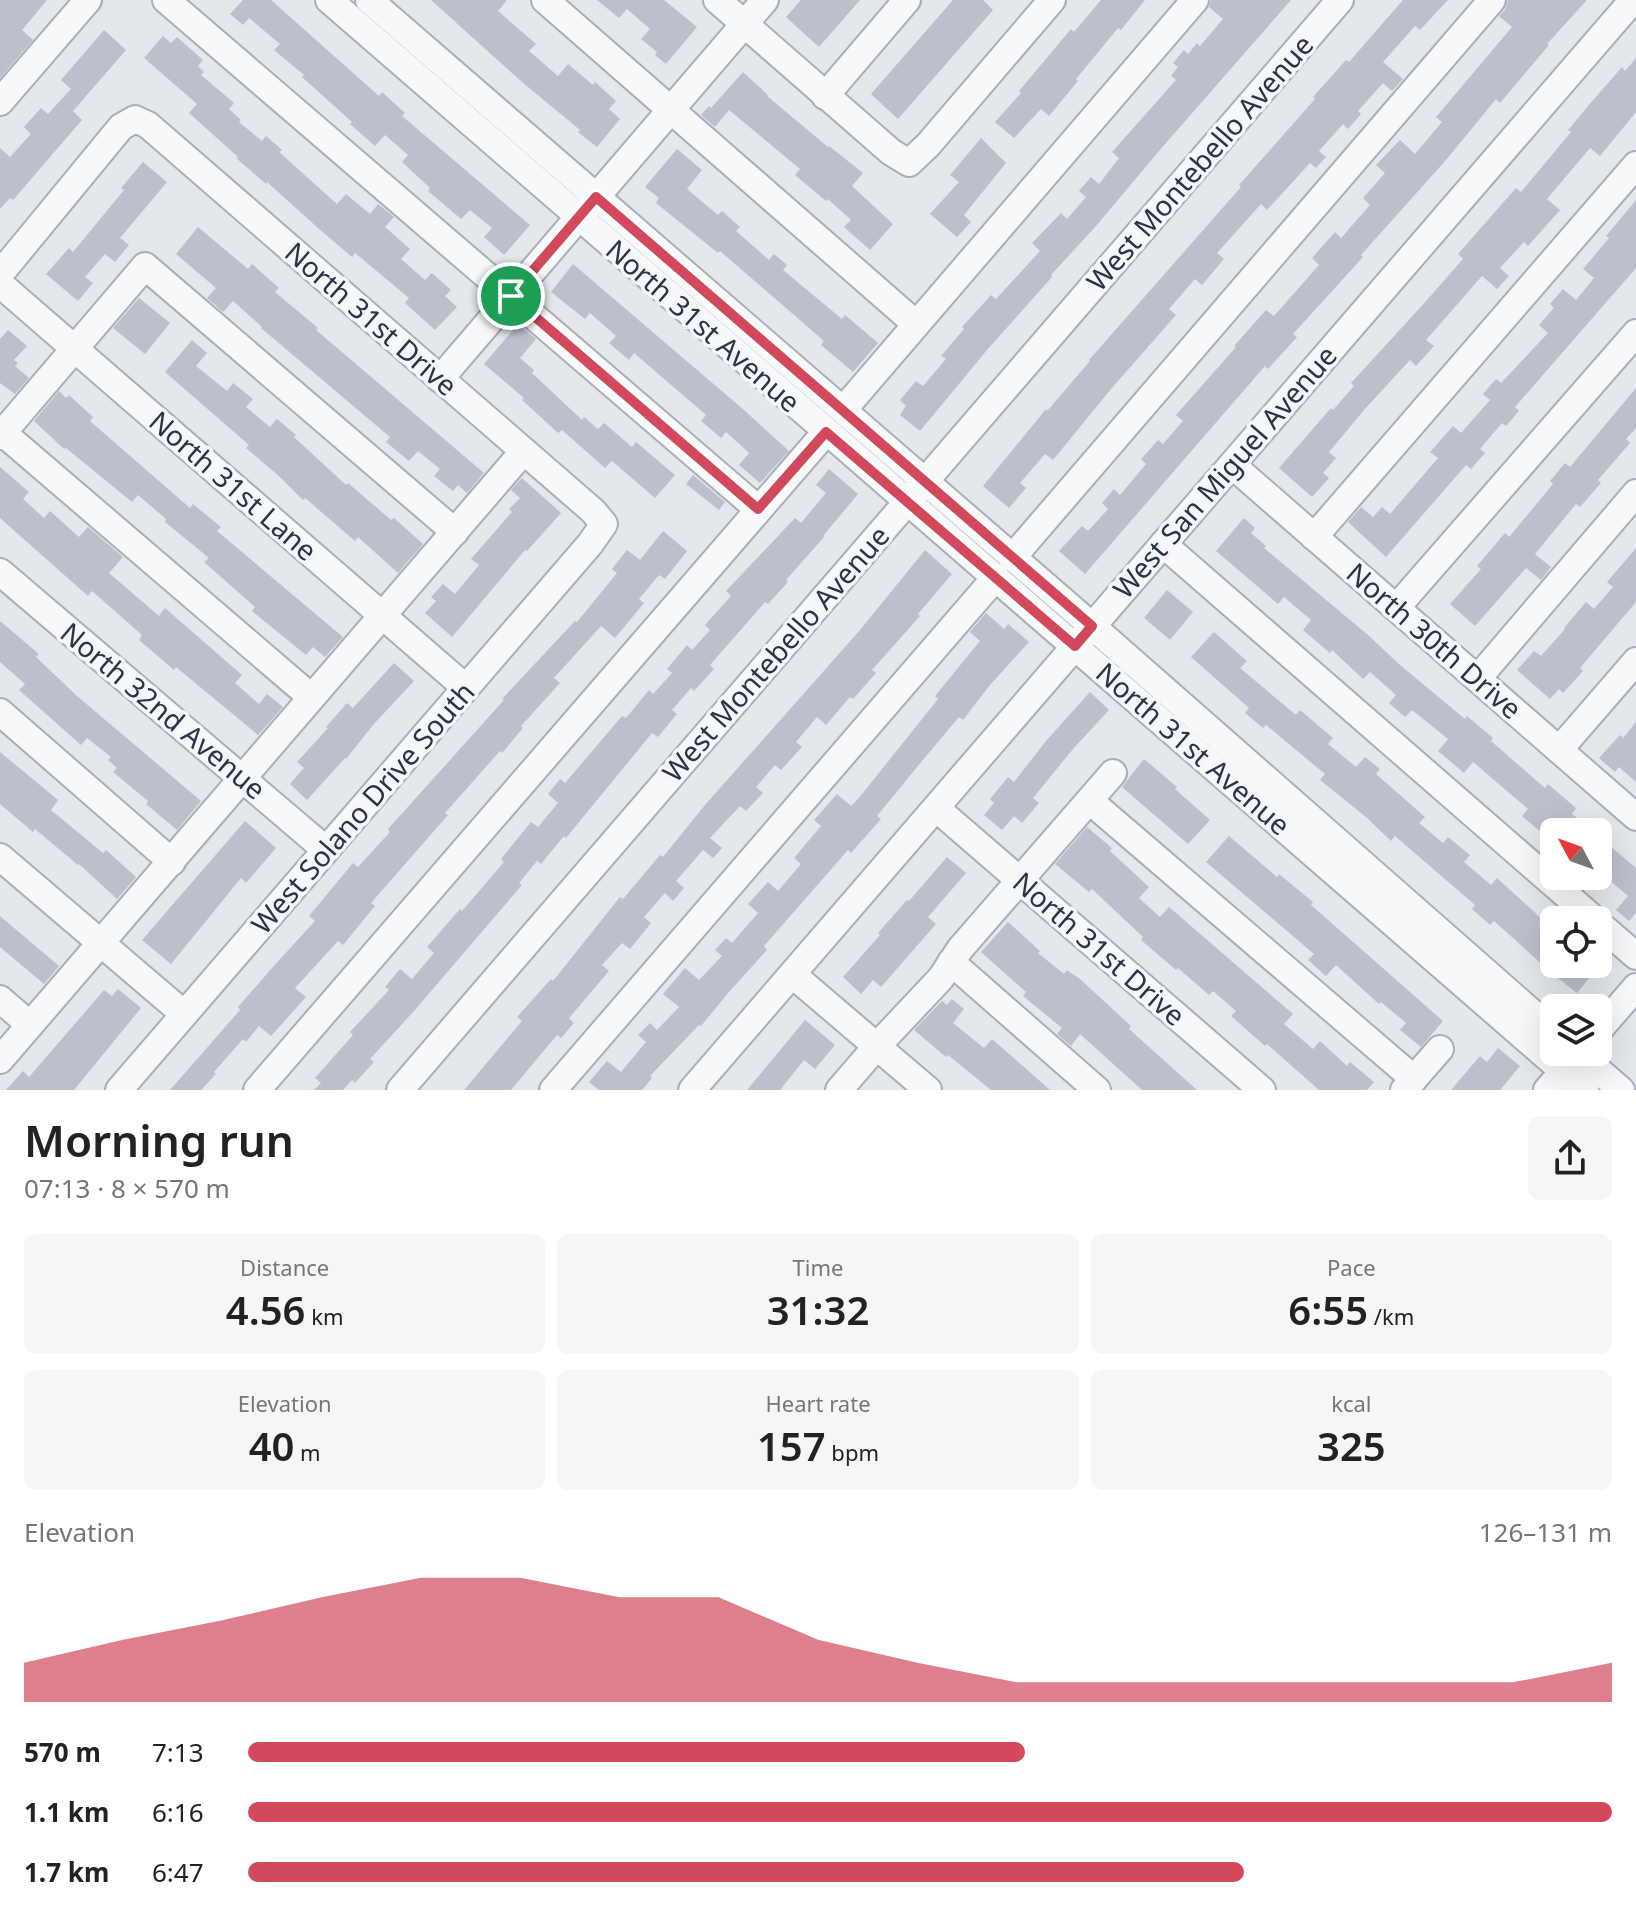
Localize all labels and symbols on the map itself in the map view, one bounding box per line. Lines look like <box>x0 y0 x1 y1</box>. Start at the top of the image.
street label: West Montebello Avenue <box>1077 26 1321 298</box>
street label: North 31st Avenue <box>599 230 809 420</box>
street label: North 31st Drive <box>277 233 466 404</box>
pin <box>477 262 545 330</box>
street label: West San Miguel Avenue <box>1104 337 1345 606</box>
street label: North 31st Lane <box>142 402 326 569</box>
street label: West Montebello Avenue <box>653 517 897 789</box>
street label: North 30th Drive <box>1339 554 1530 727</box>
street label: North 32nd Avenue <box>53 613 274 807</box>
street label: North 31st Avenue <box>1089 653 1299 843</box>
street label: West Solano Drive South <box>242 673 482 941</box>
north arrow <box>1540 818 1612 890</box>
street label: North 31st Drive <box>1005 863 1194 1034</box>

